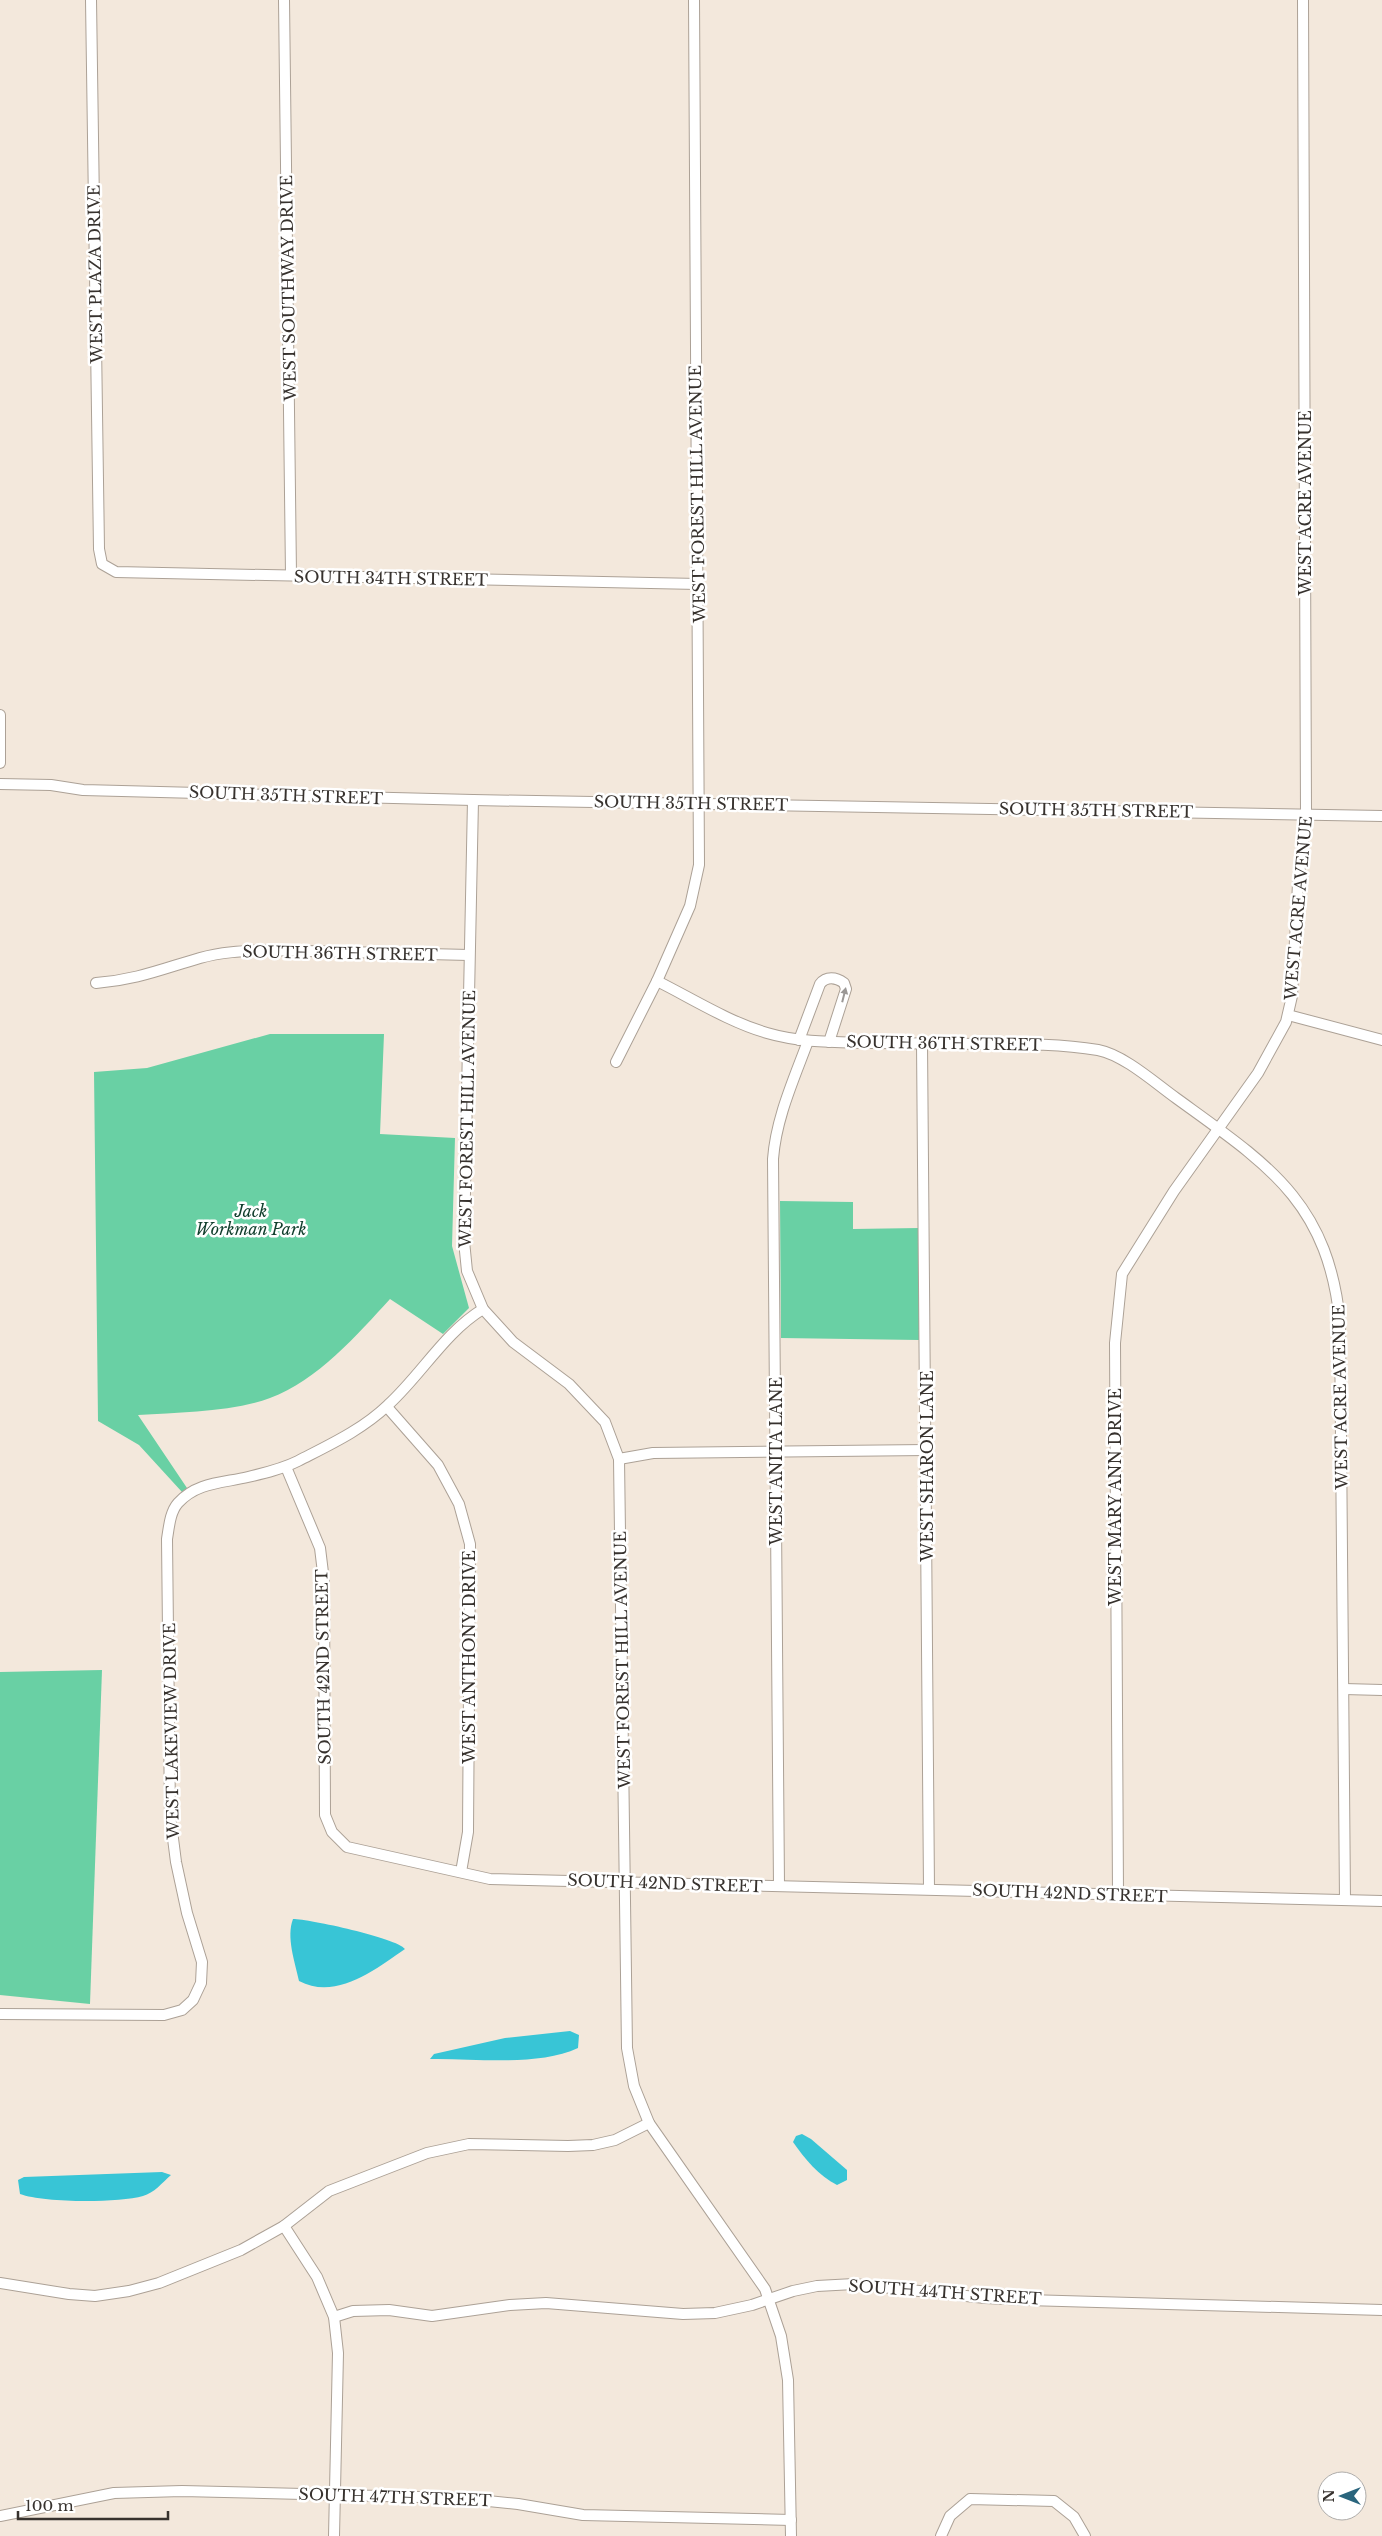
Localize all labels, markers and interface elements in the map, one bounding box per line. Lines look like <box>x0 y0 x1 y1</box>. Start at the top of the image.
street label: WEST SOUTHWAY DRIVE <box>276 175 300 402</box>
street label: WEST PLAZA DRIVE <box>83 185 107 364</box>
street label: WEST FOREST HILL AVENUE <box>685 365 709 624</box>
street label: WEST ACRE AVENUE <box>1295 410 1315 597</box>
street label: SOUTH 34TH STREET <box>294 566 488 590</box>
street label: SOUTH 35TH STREET <box>189 782 384 808</box>
street label: SOUTH 35TH STREET <box>594 791 788 815</box>
street label: SOUTH 35TH STREET <box>999 798 1193 822</box>
street label: WEST ACRE AVENUE <box>1280 815 1316 1002</box>
street label: SOUTH 36TH STREET <box>242 941 438 965</box>
one-way arrow <box>840 988 848 1003</box>
street label: WEST FOREST HILL AVENUE <box>455 990 479 1249</box>
street label: SOUTH 36TH STREET <box>846 1031 1042 1055</box>
park label: Jack Workman Park <box>196 1201 306 1239</box>
street label: WEST ACRE AVENUE <box>1328 1304 1352 1491</box>
street label: WEST SHARON LANE <box>917 1370 937 1563</box>
street label: WEST ANITA LANE <box>766 1377 786 1546</box>
street label: WEST MARY ANN DRIVE <box>1105 1388 1125 1607</box>
street label: WEST FOREST HILL AVENUE <box>610 1531 634 1790</box>
street label: WEST ANTHONY DRIVE <box>459 1550 479 1765</box>
street label: SOUTH 42ND STREET <box>311 1569 335 1765</box>
street label: WEST LAKEVIEW DRIVE <box>159 1623 183 1840</box>
street label: SOUTH 42ND STREET <box>567 1870 763 1896</box>
street label: SOUTH 42ND STREET <box>972 1880 1168 1906</box>
street label: SOUTH 44TH STREET <box>848 2275 1042 2309</box>
north arrow <box>1317 2471 1367 2521</box>
street label: SOUTH 47TH STREET <box>298 2484 492 2510</box>
scale bar <box>18 2488 168 2520</box>
text: N <box>1320 2489 1338 2503</box>
text: 100 m <box>25 2496 74 2515</box>

